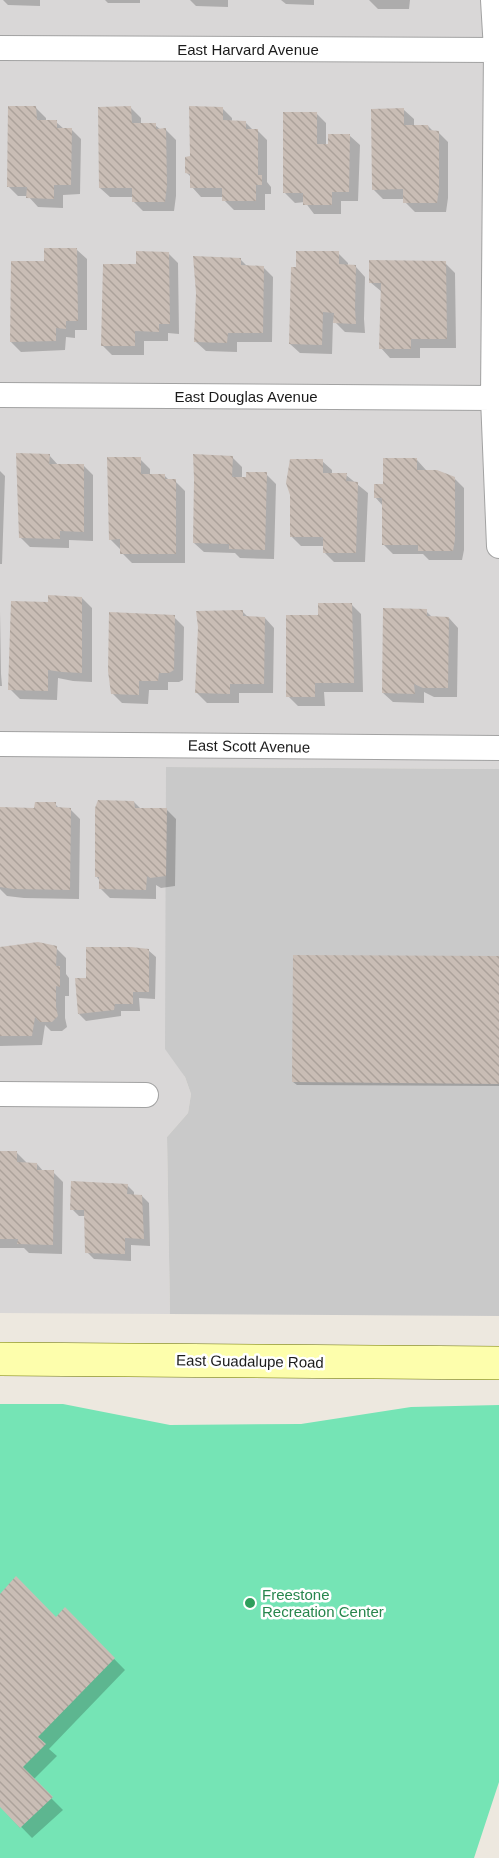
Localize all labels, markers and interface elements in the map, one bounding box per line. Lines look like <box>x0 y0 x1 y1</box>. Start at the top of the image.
street label: East Harvard Avenue <box>177 41 319 58</box>
street label: East Douglas Avenue <box>174 388 318 405</box>
street label: East Scott Avenue <box>188 736 310 756</box>
street label: East Guadalupe Road <box>176 1351 324 1371</box>
place label: Freestone Recreation Center <box>262 1586 384 1620</box>
marker: Freestone Recreation Center <box>243 1596 257 1610</box>

